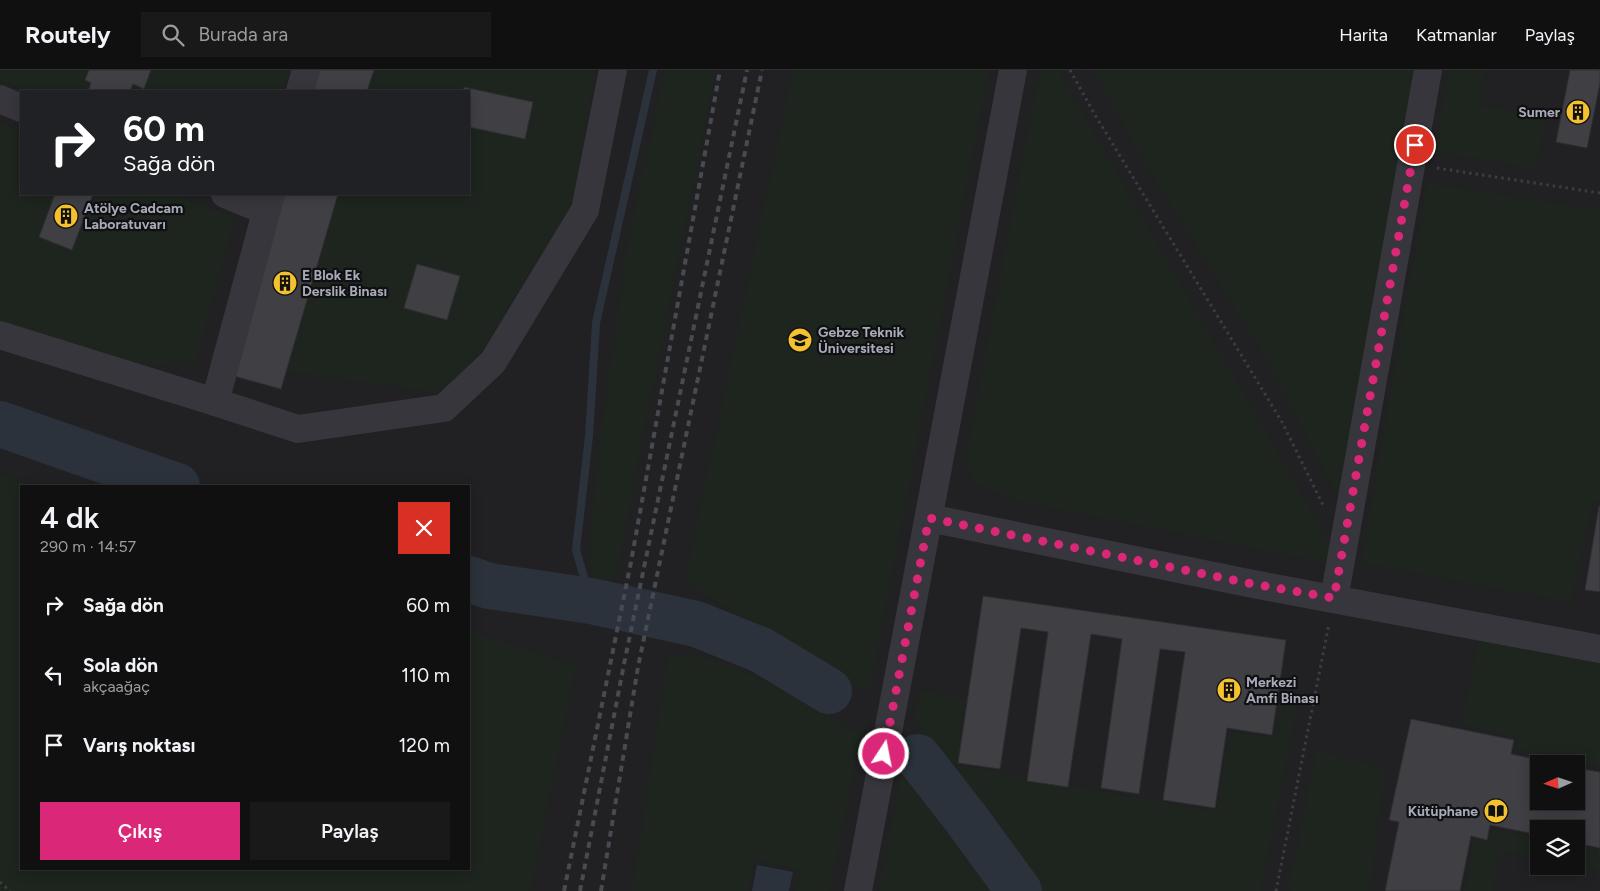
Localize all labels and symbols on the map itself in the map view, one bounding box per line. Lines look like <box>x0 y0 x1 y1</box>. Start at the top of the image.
building icon: Sumer <box>1565 99 1591 125</box>
place label: Sumer <box>1518 104 1561 121</box>
pin <box>1394 124 1436 166</box>
place label: Atölye Cadcam Laboratuvarı <box>84 200 183 233</box>
building icon: Atölye Cadcam Laboratuvarı <box>53 203 79 229</box>
place label: E Blok Ek Derslik Binası <box>302 267 387 300</box>
building icon: E Blok Ek Derslik Binası <box>272 270 298 296</box>
place label: Gebze Teknik Üniversitesi <box>818 324 904 357</box>
school or university icon: Gebze Teknik Üniversitesi <box>787 327 813 353</box>
place label: Merkezi Amfi Binası <box>1246 674 1319 707</box>
building icon: Merkezi Amfi Binası <box>1216 677 1242 703</box>
position arrow <box>857 727 909 779</box>
north arrow <box>1530 755 1585 810</box>
library icon: Kütüphane <box>1483 798 1509 824</box>
place label: Kütüphane <box>1408 803 1478 820</box>

